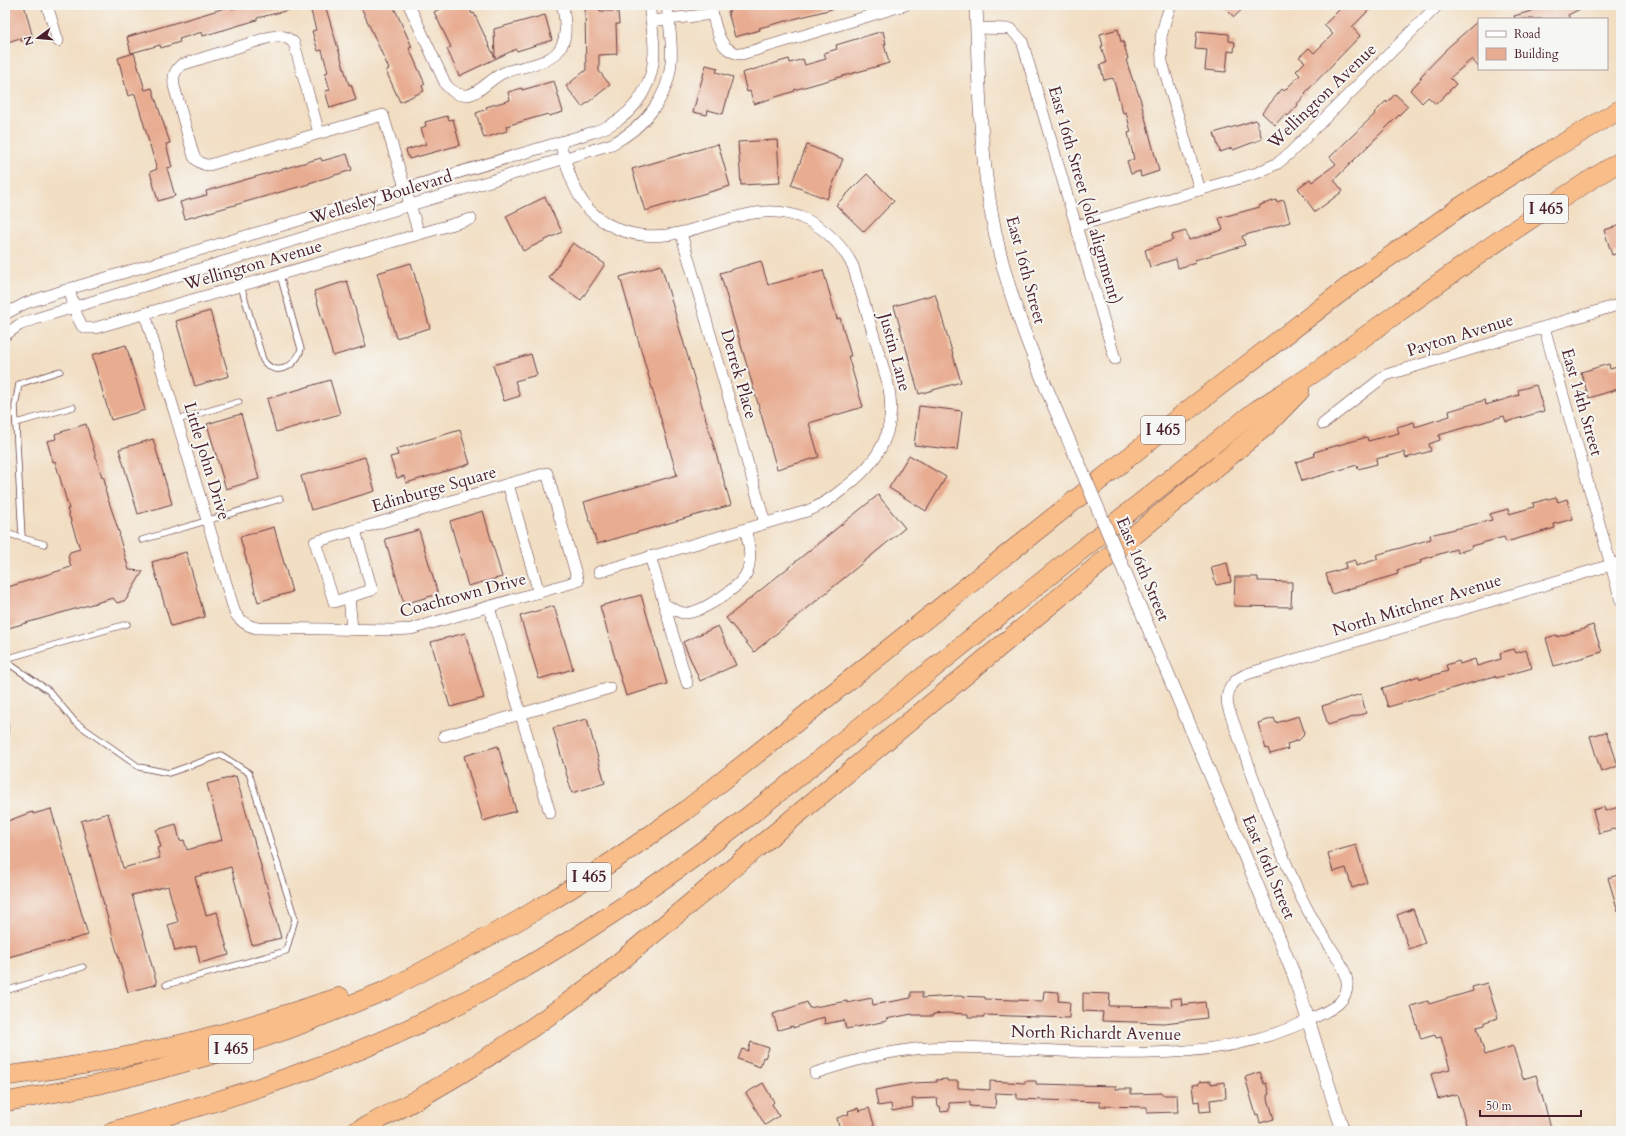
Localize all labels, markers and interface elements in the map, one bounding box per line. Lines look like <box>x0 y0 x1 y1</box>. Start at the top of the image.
north arrow <box>18 18 58 58</box>
legend <box>1478 18 1608 70</box>
text: Road <box>1514 26 1541 42</box>
text: N <box>20 34 37 47</box>
street label: Wellington Avenue <box>1262 38 1381 155</box>
text: Building <box>1514 46 1559 62</box>
street label: East 16th Street (old alignment) <box>1043 83 1127 307</box>
street label: Wellesley Boulevard <box>306 164 455 230</box>
road number: I 465 <box>1524 195 1568 223</box>
street label: East 16th Street <box>1001 213 1052 327</box>
street label: Wellington Avenue <box>180 234 325 296</box>
street label: Justin Lane <box>873 307 916 394</box>
street label: Payton Avenue <box>1404 308 1516 362</box>
street label: Derrek Place <box>715 326 763 422</box>
street label: East 14th Street <box>1556 345 1609 459</box>
street label: Little John Drive <box>178 399 236 523</box>
road number: I 465 <box>1141 416 1185 444</box>
street label: Edinburge Square <box>369 460 499 518</box>
street label: East 16th Street <box>1111 513 1176 625</box>
street label: Coachtown Drive <box>397 567 529 623</box>
street label: North Mitchner Avenue <box>1330 568 1504 642</box>
street label: East 16th Street <box>1237 811 1302 923</box>
road number: I 465 <box>567 863 611 891</box>
street label: North Richardt Avenue <box>1011 1020 1181 1046</box>
road number: I 465 <box>209 1035 253 1063</box>
scale bar <box>1480 1092 1581 1118</box>
text: 50 m <box>1486 1098 1513 1114</box>

